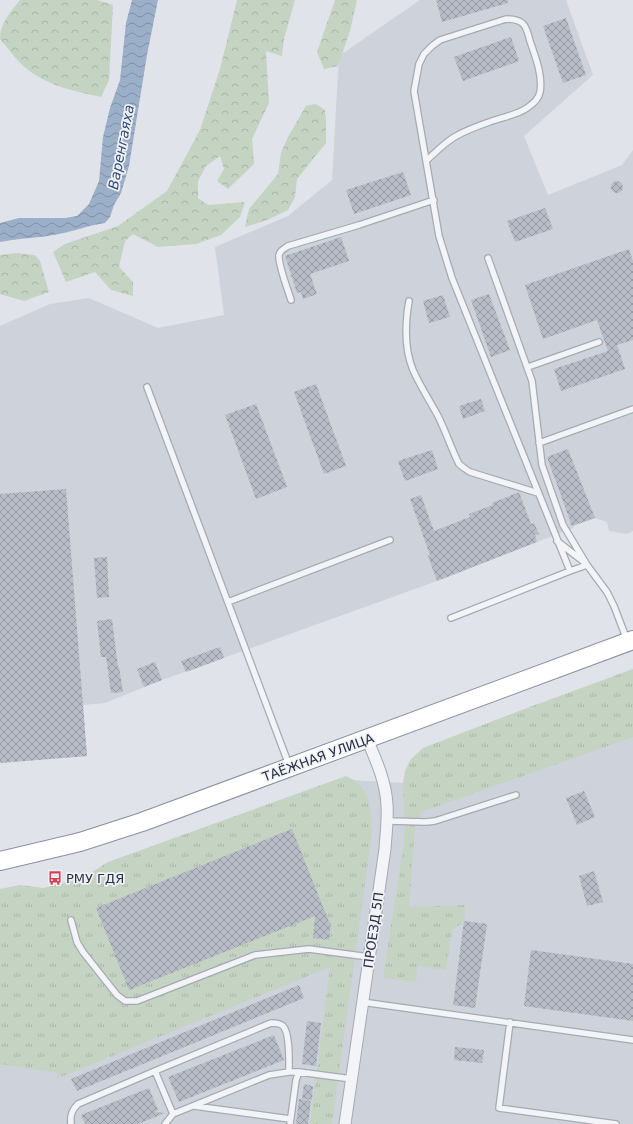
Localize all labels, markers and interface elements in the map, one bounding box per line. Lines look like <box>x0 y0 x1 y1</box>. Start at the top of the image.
water label: Варенгаяха <box>105 103 137 191</box>
street label: ТАЁЖНАЯ УЛИЦА <box>260 730 376 785</box>
bus stop icon: РМУ ГДЯ <box>47 870 63 886</box>
place label: РМУ ГДЯ <box>66 871 124 886</box>
street label: ПРОЕЗД 5П <box>361 891 386 969</box>

